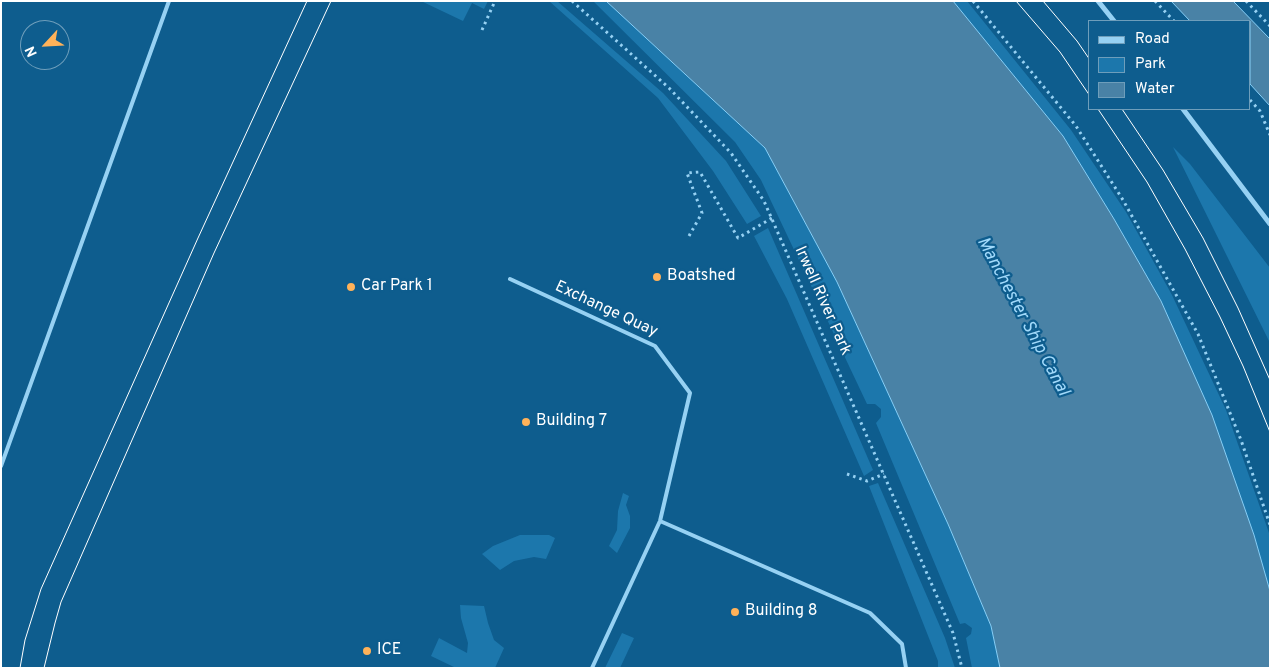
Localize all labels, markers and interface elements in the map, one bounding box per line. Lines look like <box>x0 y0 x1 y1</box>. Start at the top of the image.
north arrow <box>20 20 70 70</box>
legend <box>1088 20 1251 110</box>
text: Road <box>1135 30 1170 49</box>
text: N <box>22 43 42 59</box>
text: Park <box>1135 55 1166 74</box>
text: Water <box>1135 80 1174 99</box>
water label: Manchester Ship Canal <box>971 234 1073 400</box>
street label: Irwell River Park <box>789 243 855 359</box>
place label: Boatshed <box>667 267 736 287</box>
marker: Boatshed <box>651 271 663 283</box>
place label: Car Park 1 <box>361 277 433 297</box>
street label: Exchange Quay <box>552 278 660 342</box>
marker: Car Park 1 <box>345 281 357 293</box>
place label: Building 7 <box>536 412 607 432</box>
marker: Building 7 <box>520 416 532 428</box>
place label: Building 8 <box>745 602 818 622</box>
marker: Building 8 <box>729 606 741 618</box>
place label: ICE <box>377 641 401 661</box>
marker: ICE <box>361 645 373 657</box>

